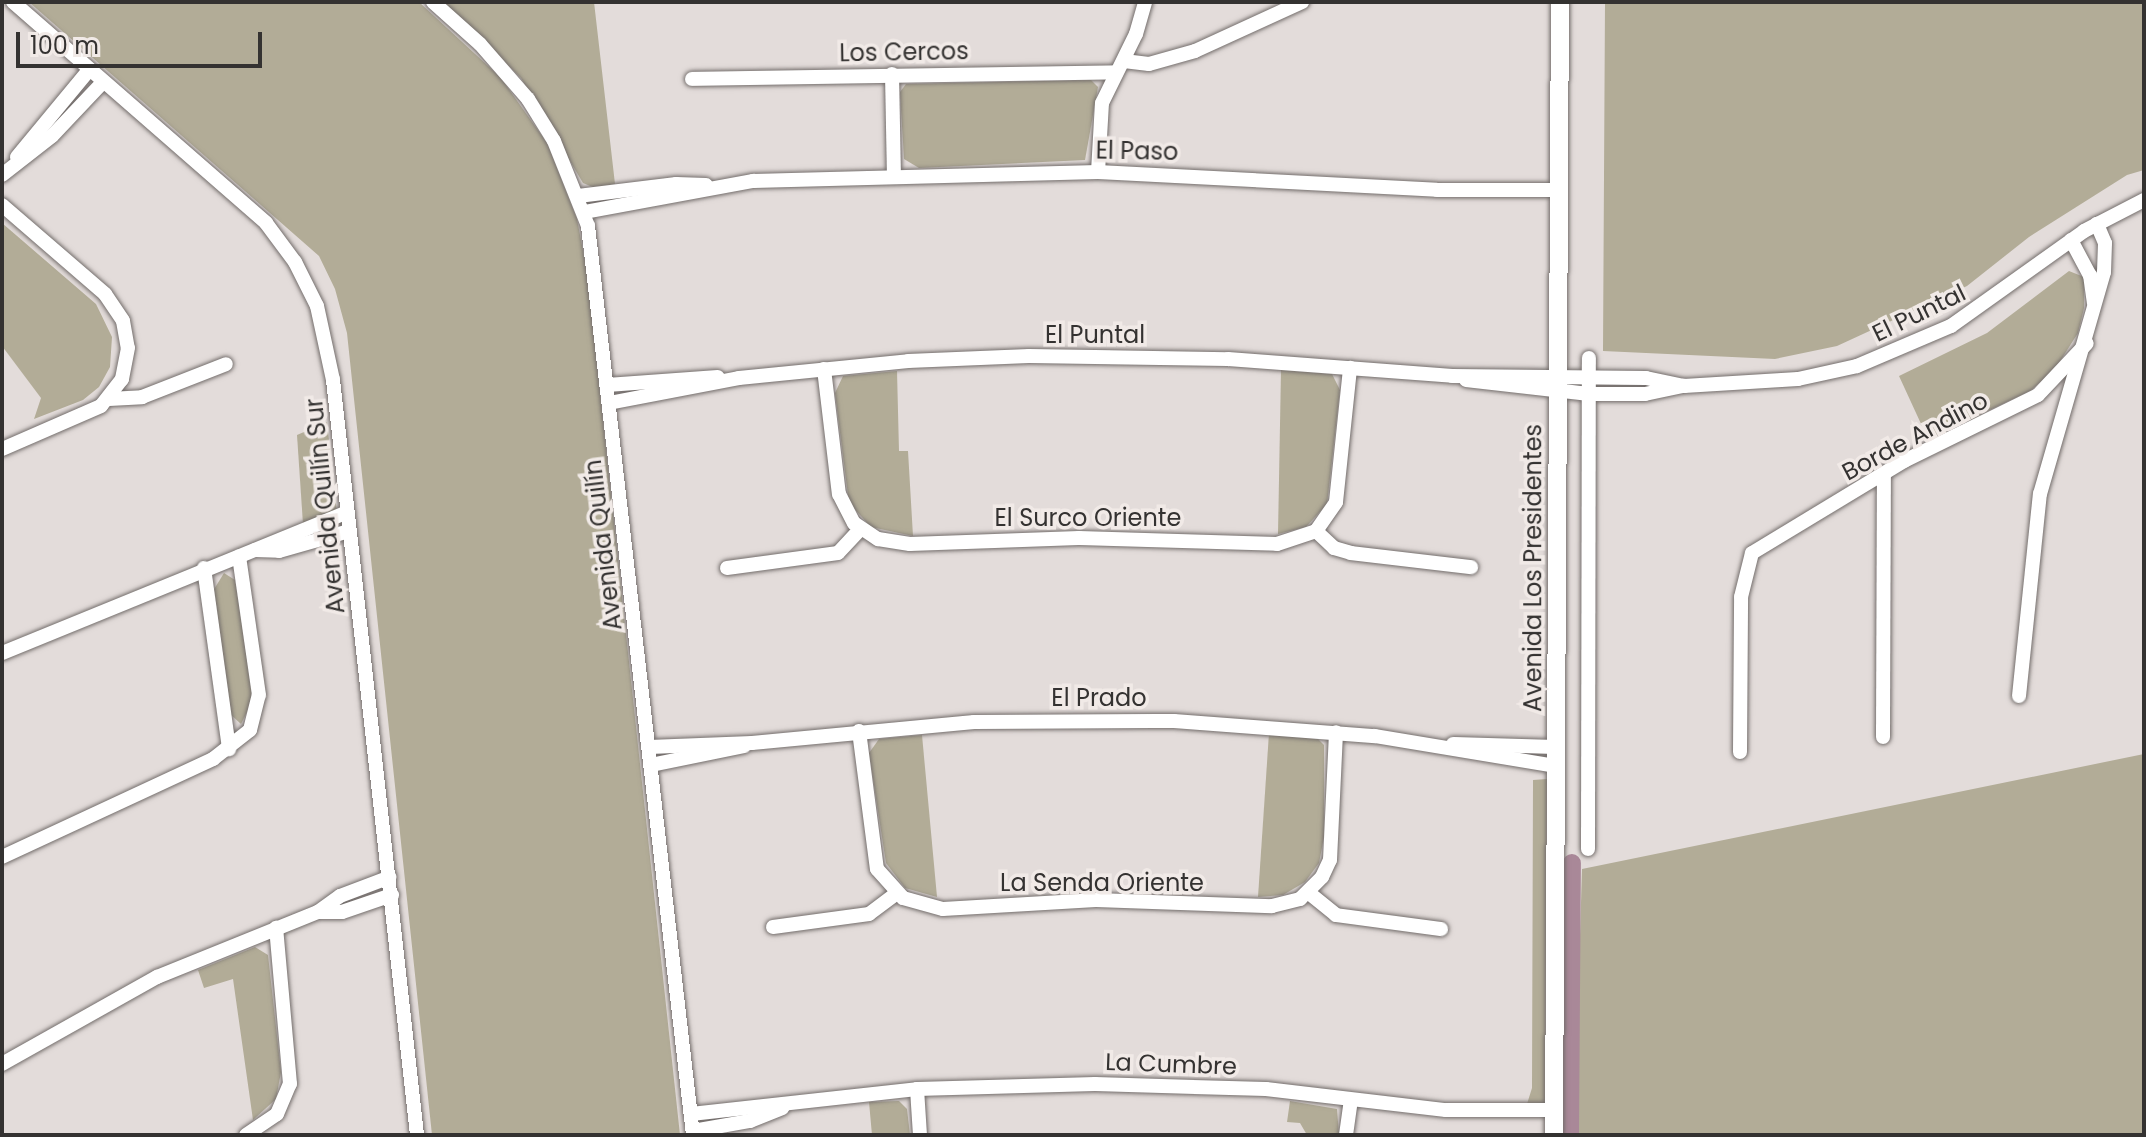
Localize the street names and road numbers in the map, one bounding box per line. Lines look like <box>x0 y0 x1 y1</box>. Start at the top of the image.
street label: Los Cercos <box>839 36 969 68</box>
street label: El Paso <box>1095 136 1179 166</box>
street label: El Puntal <box>1868 278 1970 348</box>
street label: El Puntal <box>1045 321 1145 349</box>
street label: Borde Andino <box>1837 386 1993 486</box>
street label: Avenida Quilín Sur <box>299 397 351 615</box>
street label: Avenida Los Presidentes <box>1519 424 1547 712</box>
street label: Avenida Quilín <box>578 458 628 632</box>
street label: El Surco Oriente <box>995 504 1181 532</box>
street label: El Prado <box>1051 684 1147 712</box>
street label: La Senda Oriente <box>1000 869 1204 897</box>
street label: La Cumbre <box>1105 1047 1237 1081</box>

